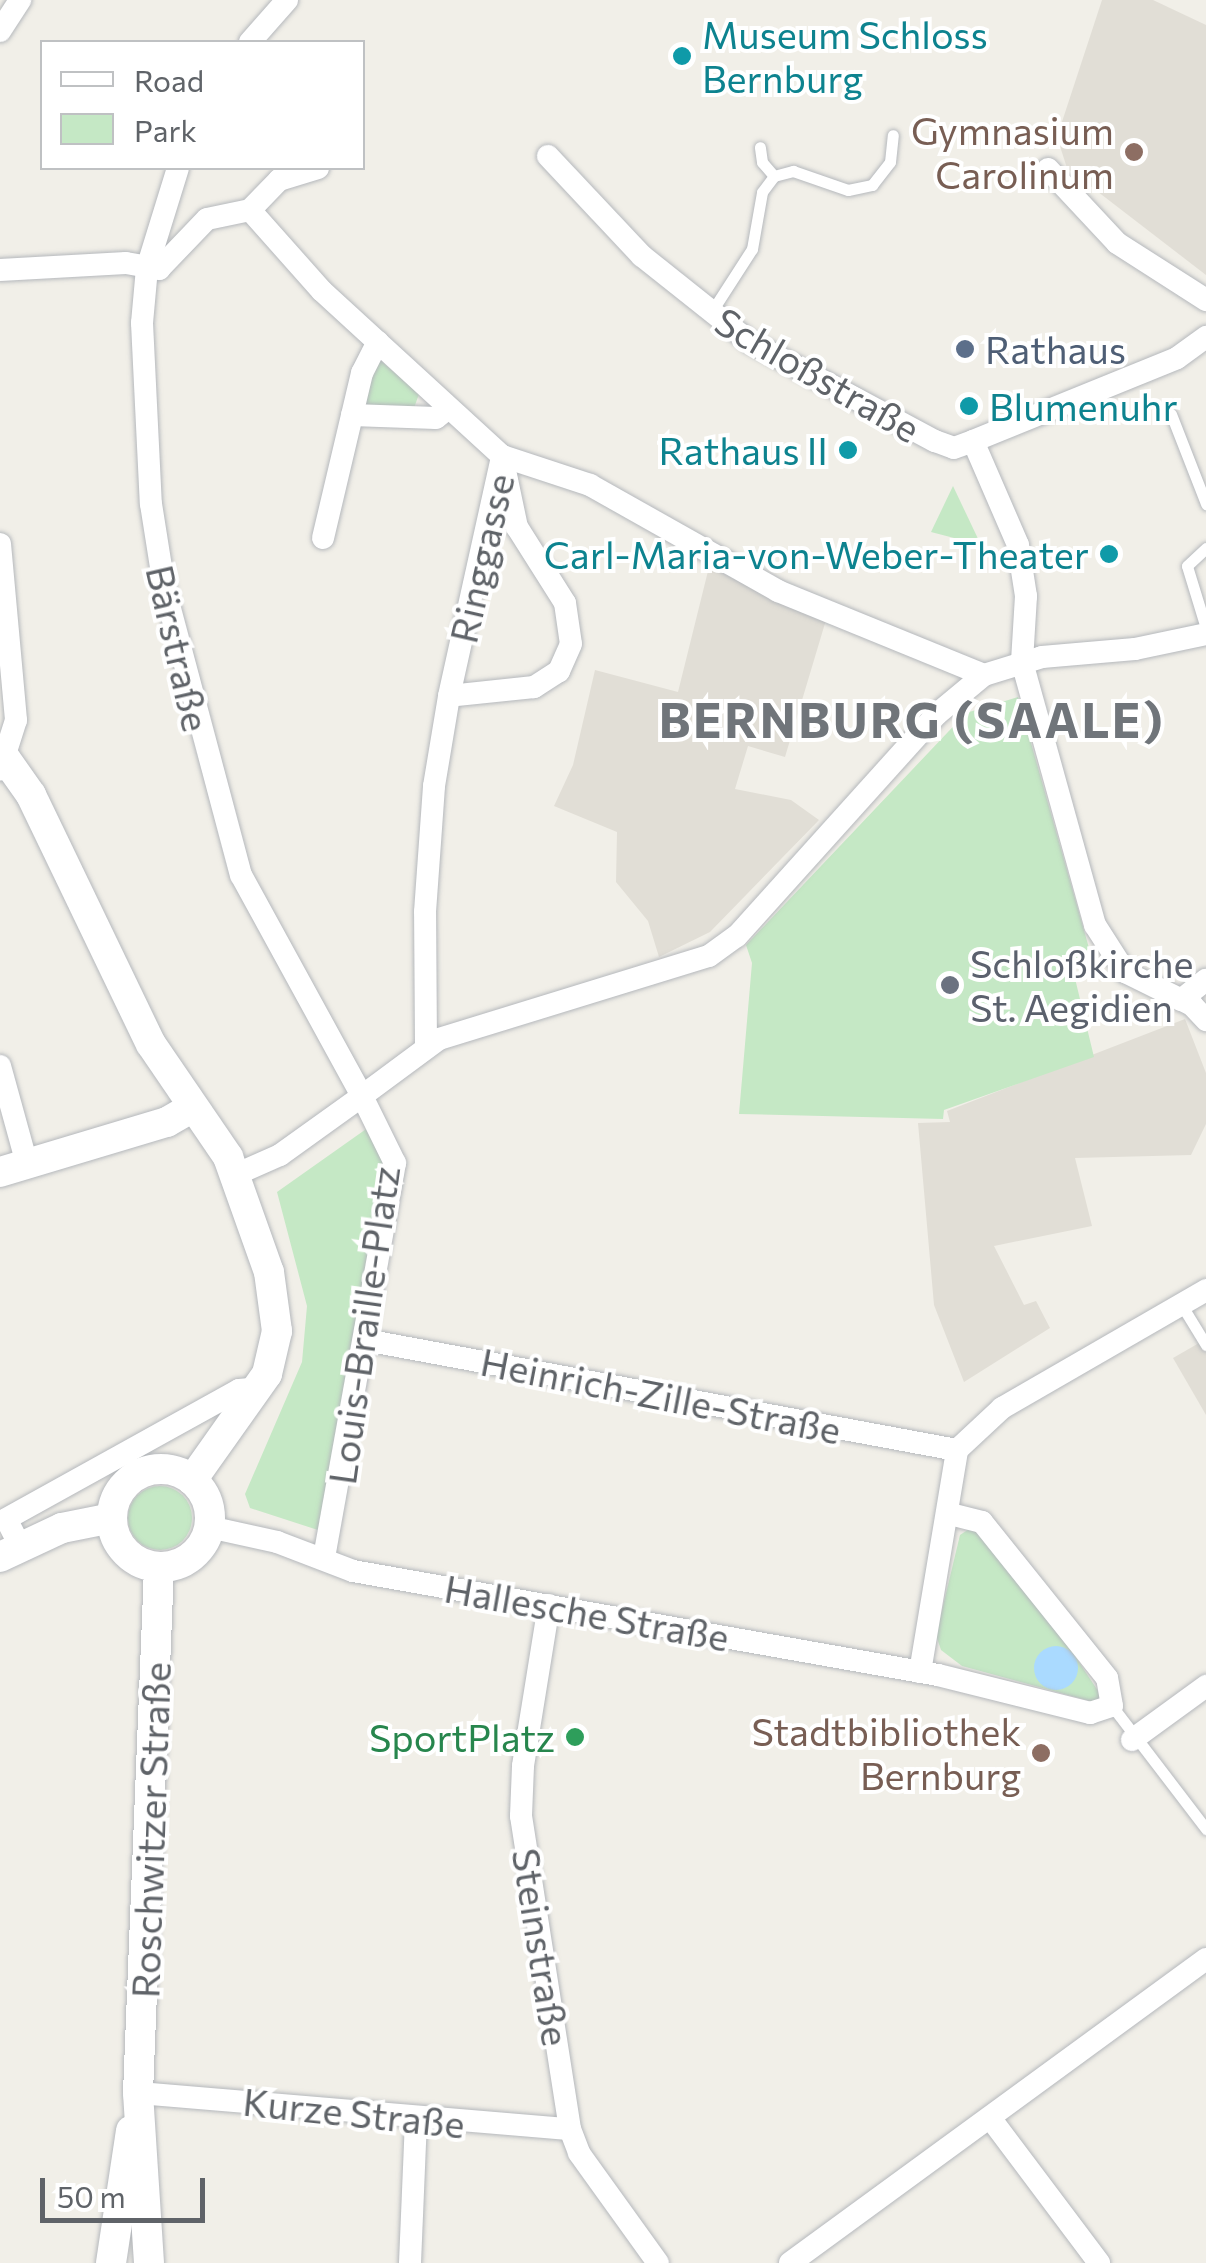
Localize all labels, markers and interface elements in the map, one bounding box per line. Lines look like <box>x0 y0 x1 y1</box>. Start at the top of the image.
place label: Museum Schloss Bernburg <box>702 11 988 100</box>
legend <box>40 40 365 170</box>
marker: Museum Schloss Bernburg <box>671 45 693 67</box>
text: Road <box>134 61 204 98</box>
place label: Gymnasium Carolinum <box>911 107 1114 196</box>
text: Park <box>134 111 197 148</box>
marker: Gymnasium Carolinum <box>1123 141 1145 163</box>
street label: Schloßstraße <box>708 297 928 451</box>
place label: Rathaus <box>985 326 1126 372</box>
marker: Rathaus <box>954 338 976 360</box>
place label: Blumenuhr <box>989 383 1178 429</box>
marker: Blumenuhr <box>958 395 980 417</box>
place label: Rathaus II <box>659 427 828 473</box>
marker: Rathaus II <box>837 439 859 461</box>
street label: Ringgasse <box>439 469 523 647</box>
place label: Carl-Maria-von-Weber-Theater <box>544 531 1089 577</box>
marker: Carl-Maria-von-Weber-Theater <box>1098 543 1120 565</box>
street label: Bärstraße <box>138 560 220 736</box>
district label: BERNBURG (SAALE) <box>659 690 1165 748</box>
place label: Schloßkirche St. Aegidien <box>970 940 1193 1030</box>
marker: Schloßkirche St. Aegidien <box>939 974 961 996</box>
street label: Louis-Braille-Platz <box>318 1163 408 1487</box>
street label: Heinrich-Zille-Straße <box>477 1338 845 1452</box>
street label: Hallesche Straße <box>441 1565 733 1659</box>
street label: Roschwitzer Straße <box>121 1661 179 1999</box>
place label: Stadtbibliothek Bernburg <box>752 1708 1021 1798</box>
place label: SportPlatz <box>369 1714 555 1760</box>
marker: SportPlatz <box>564 1726 586 1748</box>
marker: Stadtbibliothek Bernburg <box>1030 1742 1052 1764</box>
street label: Steinstraße <box>504 1845 580 2049</box>
street label: Kurze Straße <box>241 2078 467 2146</box>
scale bar <box>45 2158 210 2220</box>
text: 50 m <box>57 2177 126 2214</box>

